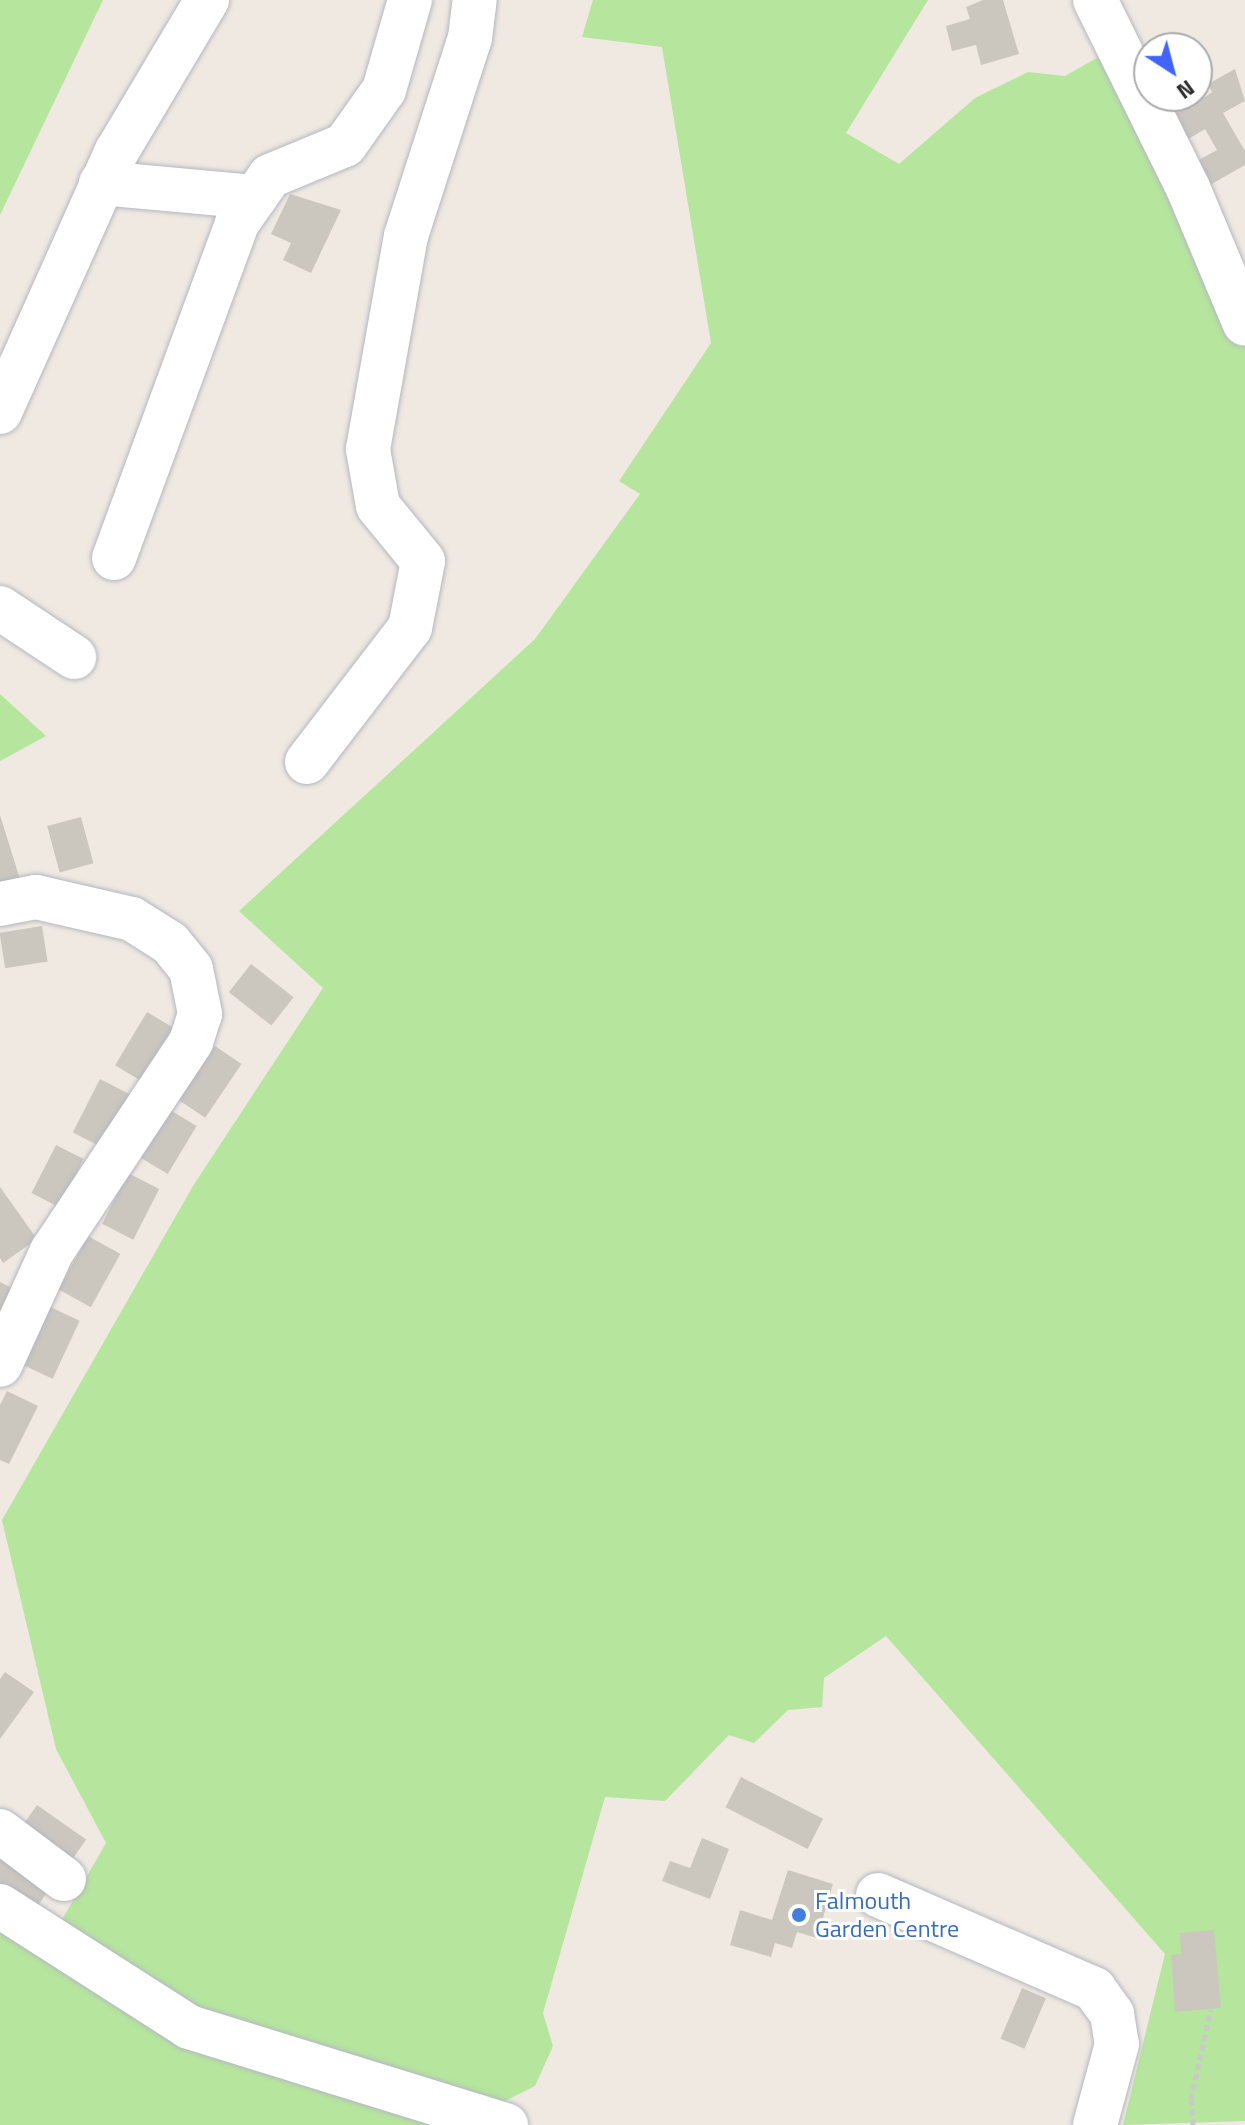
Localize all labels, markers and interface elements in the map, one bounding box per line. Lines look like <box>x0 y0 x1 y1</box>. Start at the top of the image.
north arrow <box>1133 32 1213 112</box>
text: N <box>1170 72 1202 108</box>
place label: Falmouth Garden Centre <box>815 1887 959 1943</box>
marker: Falmouth Garden Centre <box>790 1906 808 1924</box>

